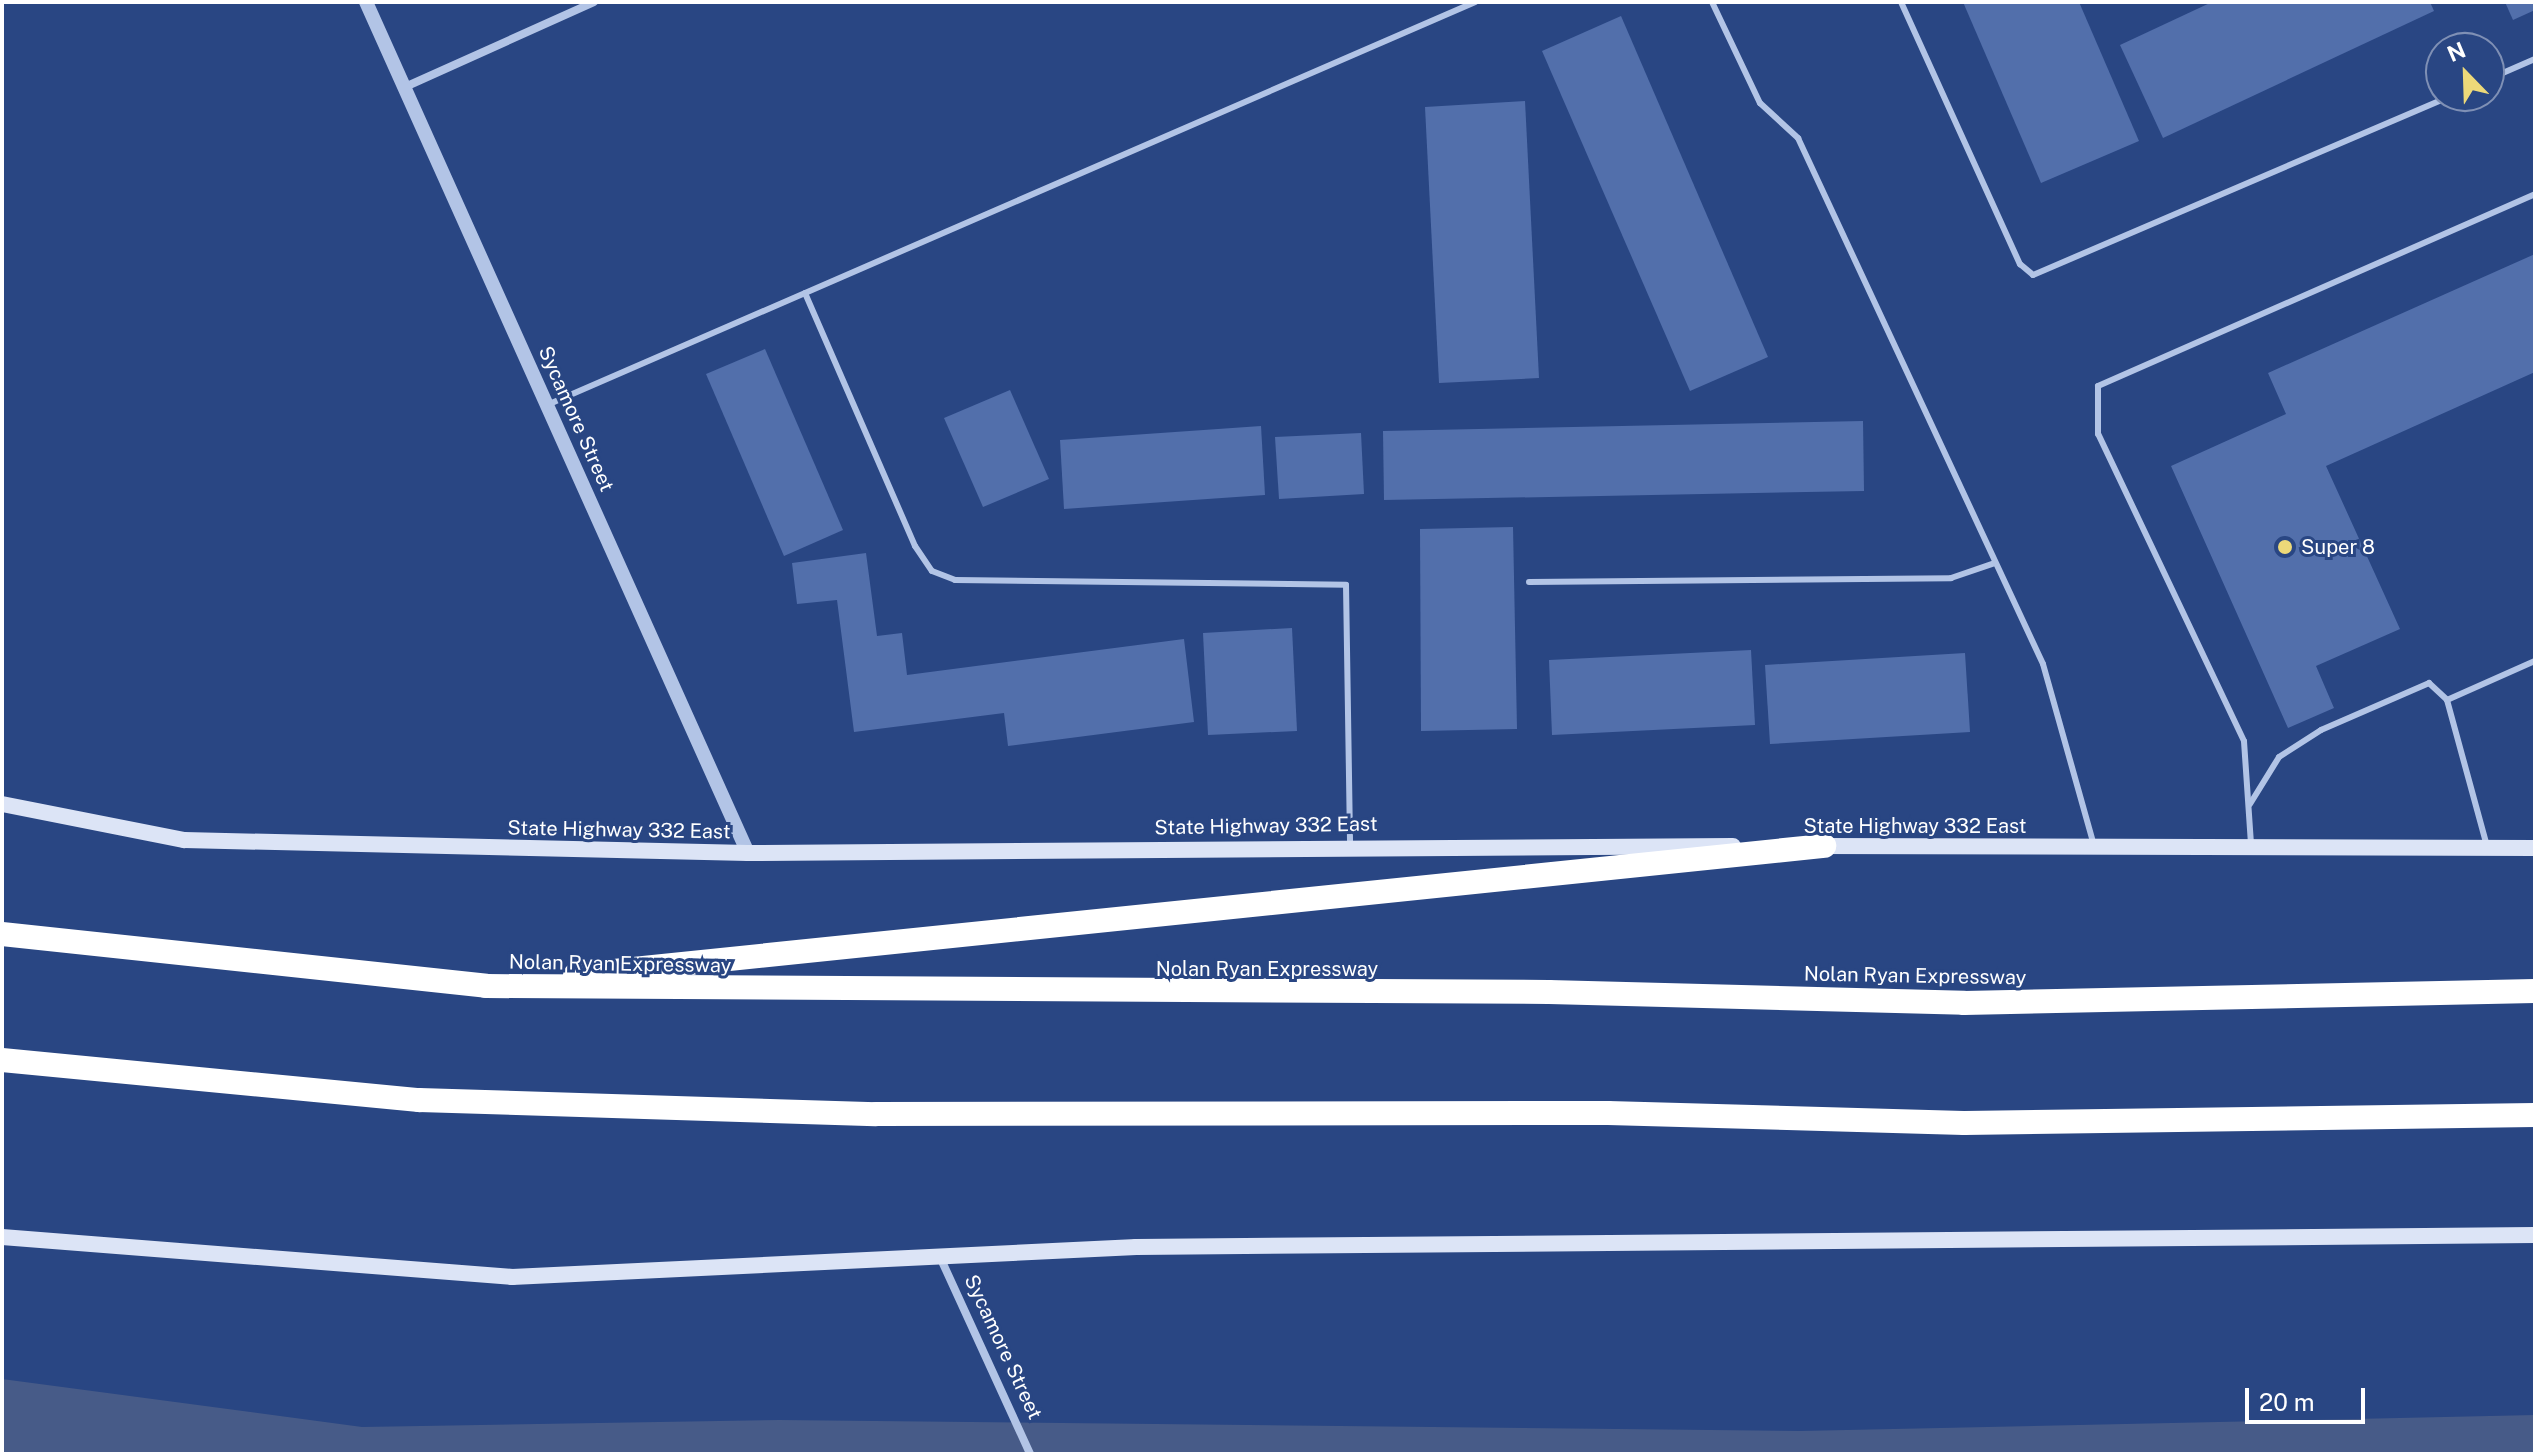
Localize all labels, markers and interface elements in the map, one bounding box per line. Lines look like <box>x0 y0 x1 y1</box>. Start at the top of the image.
north arrow <box>2425 32 2505 112</box>
text: N <box>2443 36 2469 67</box>
street label: Sycamore Street <box>533 343 619 495</box>
place label: Super 8 <box>2301 535 2375 559</box>
marker: Super 8 <box>2276 538 2294 556</box>
street label: State Highway 332 East <box>1154 812 1378 840</box>
street label: State Highway 332 East <box>1803 814 2027 838</box>
street label: State Highway 332 East <box>507 816 731 844</box>
street label: Nolan Ryan Expressway <box>509 950 731 978</box>
street label: Nolan Ryan Expressway <box>1156 957 1378 981</box>
street label: Nolan Ryan Expressway <box>1804 962 2026 990</box>
street label: Sycamore Street <box>959 1271 1047 1423</box>
scale bar <box>2249 1372 2369 1422</box>
text: 20 m <box>2259 1388 2315 1416</box>

